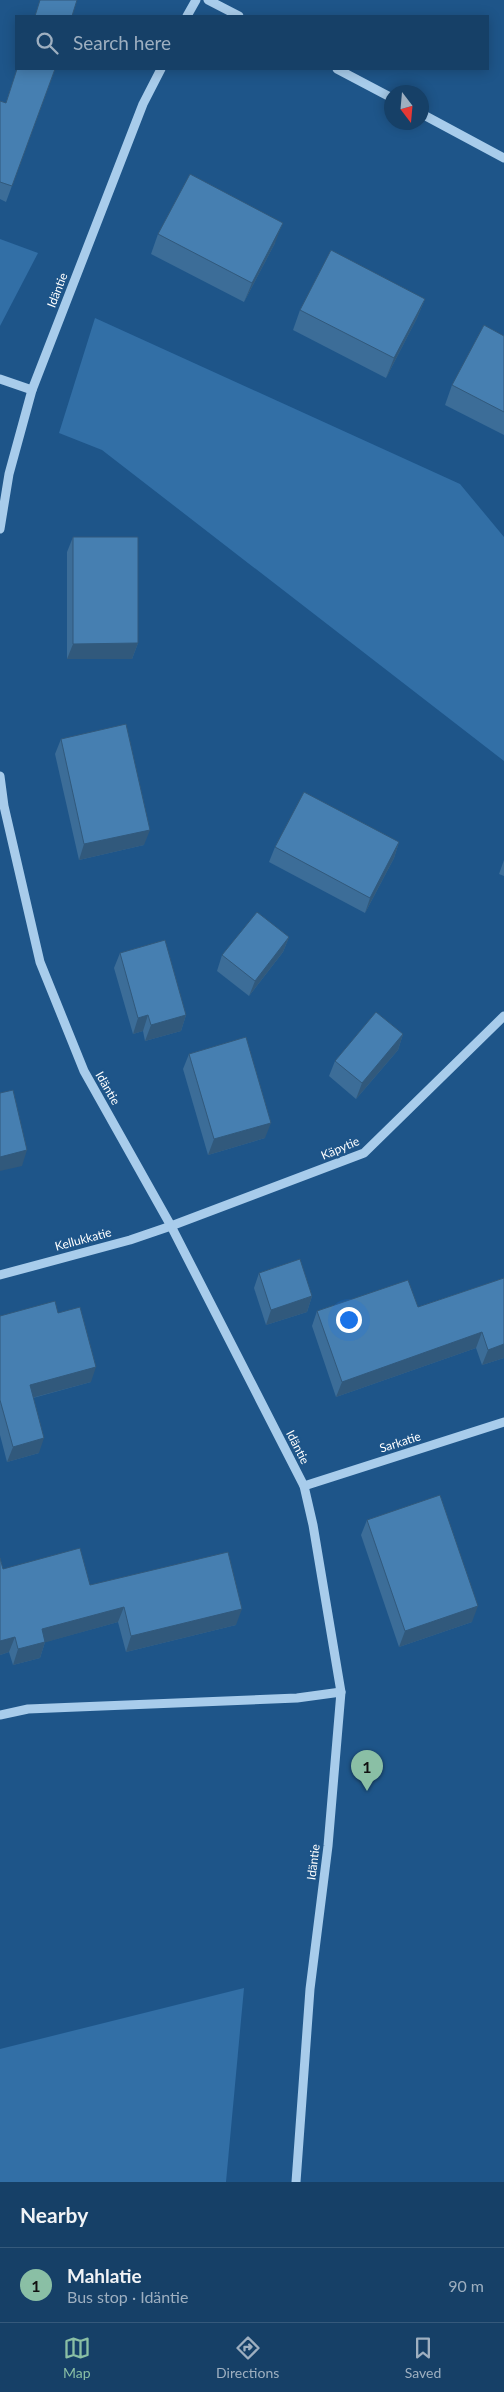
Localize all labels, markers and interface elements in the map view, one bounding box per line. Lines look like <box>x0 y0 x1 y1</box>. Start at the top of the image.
search box <box>15 15 489 70</box>
icon: search <box>33 29 61 57</box>
text: Search here <box>73 31 171 54</box>
north arrow <box>384 85 429 130</box>
street label: Idäntie <box>44 270 70 310</box>
street label: Idäntie <box>92 1069 124 1107</box>
street label: Käpytie <box>318 1133 362 1163</box>
street label: Kellukkatie <box>53 1224 113 1254</box>
your location <box>336 1307 362 1333</box>
street label: Idäntie <box>283 1427 313 1467</box>
street label: Sarkatie <box>377 1428 423 1456</box>
pin: 1 <box>351 1750 383 1791</box>
street label: Idäntie <box>303 1843 323 1881</box>
text: Nearby <box>20 2202 88 2227</box>
text: Mahlatie <box>67 2264 142 2287</box>
text: 1 <box>31 2276 41 2295</box>
text: 90 m <box>448 2276 484 2295</box>
text: Bus stop · Idäntie <box>67 2287 188 2306</box>
tab: Map <box>63 2334 91 2381</box>
tab: Directions <box>216 2334 279 2381</box>
tab: Saved <box>405 2334 441 2381</box>

